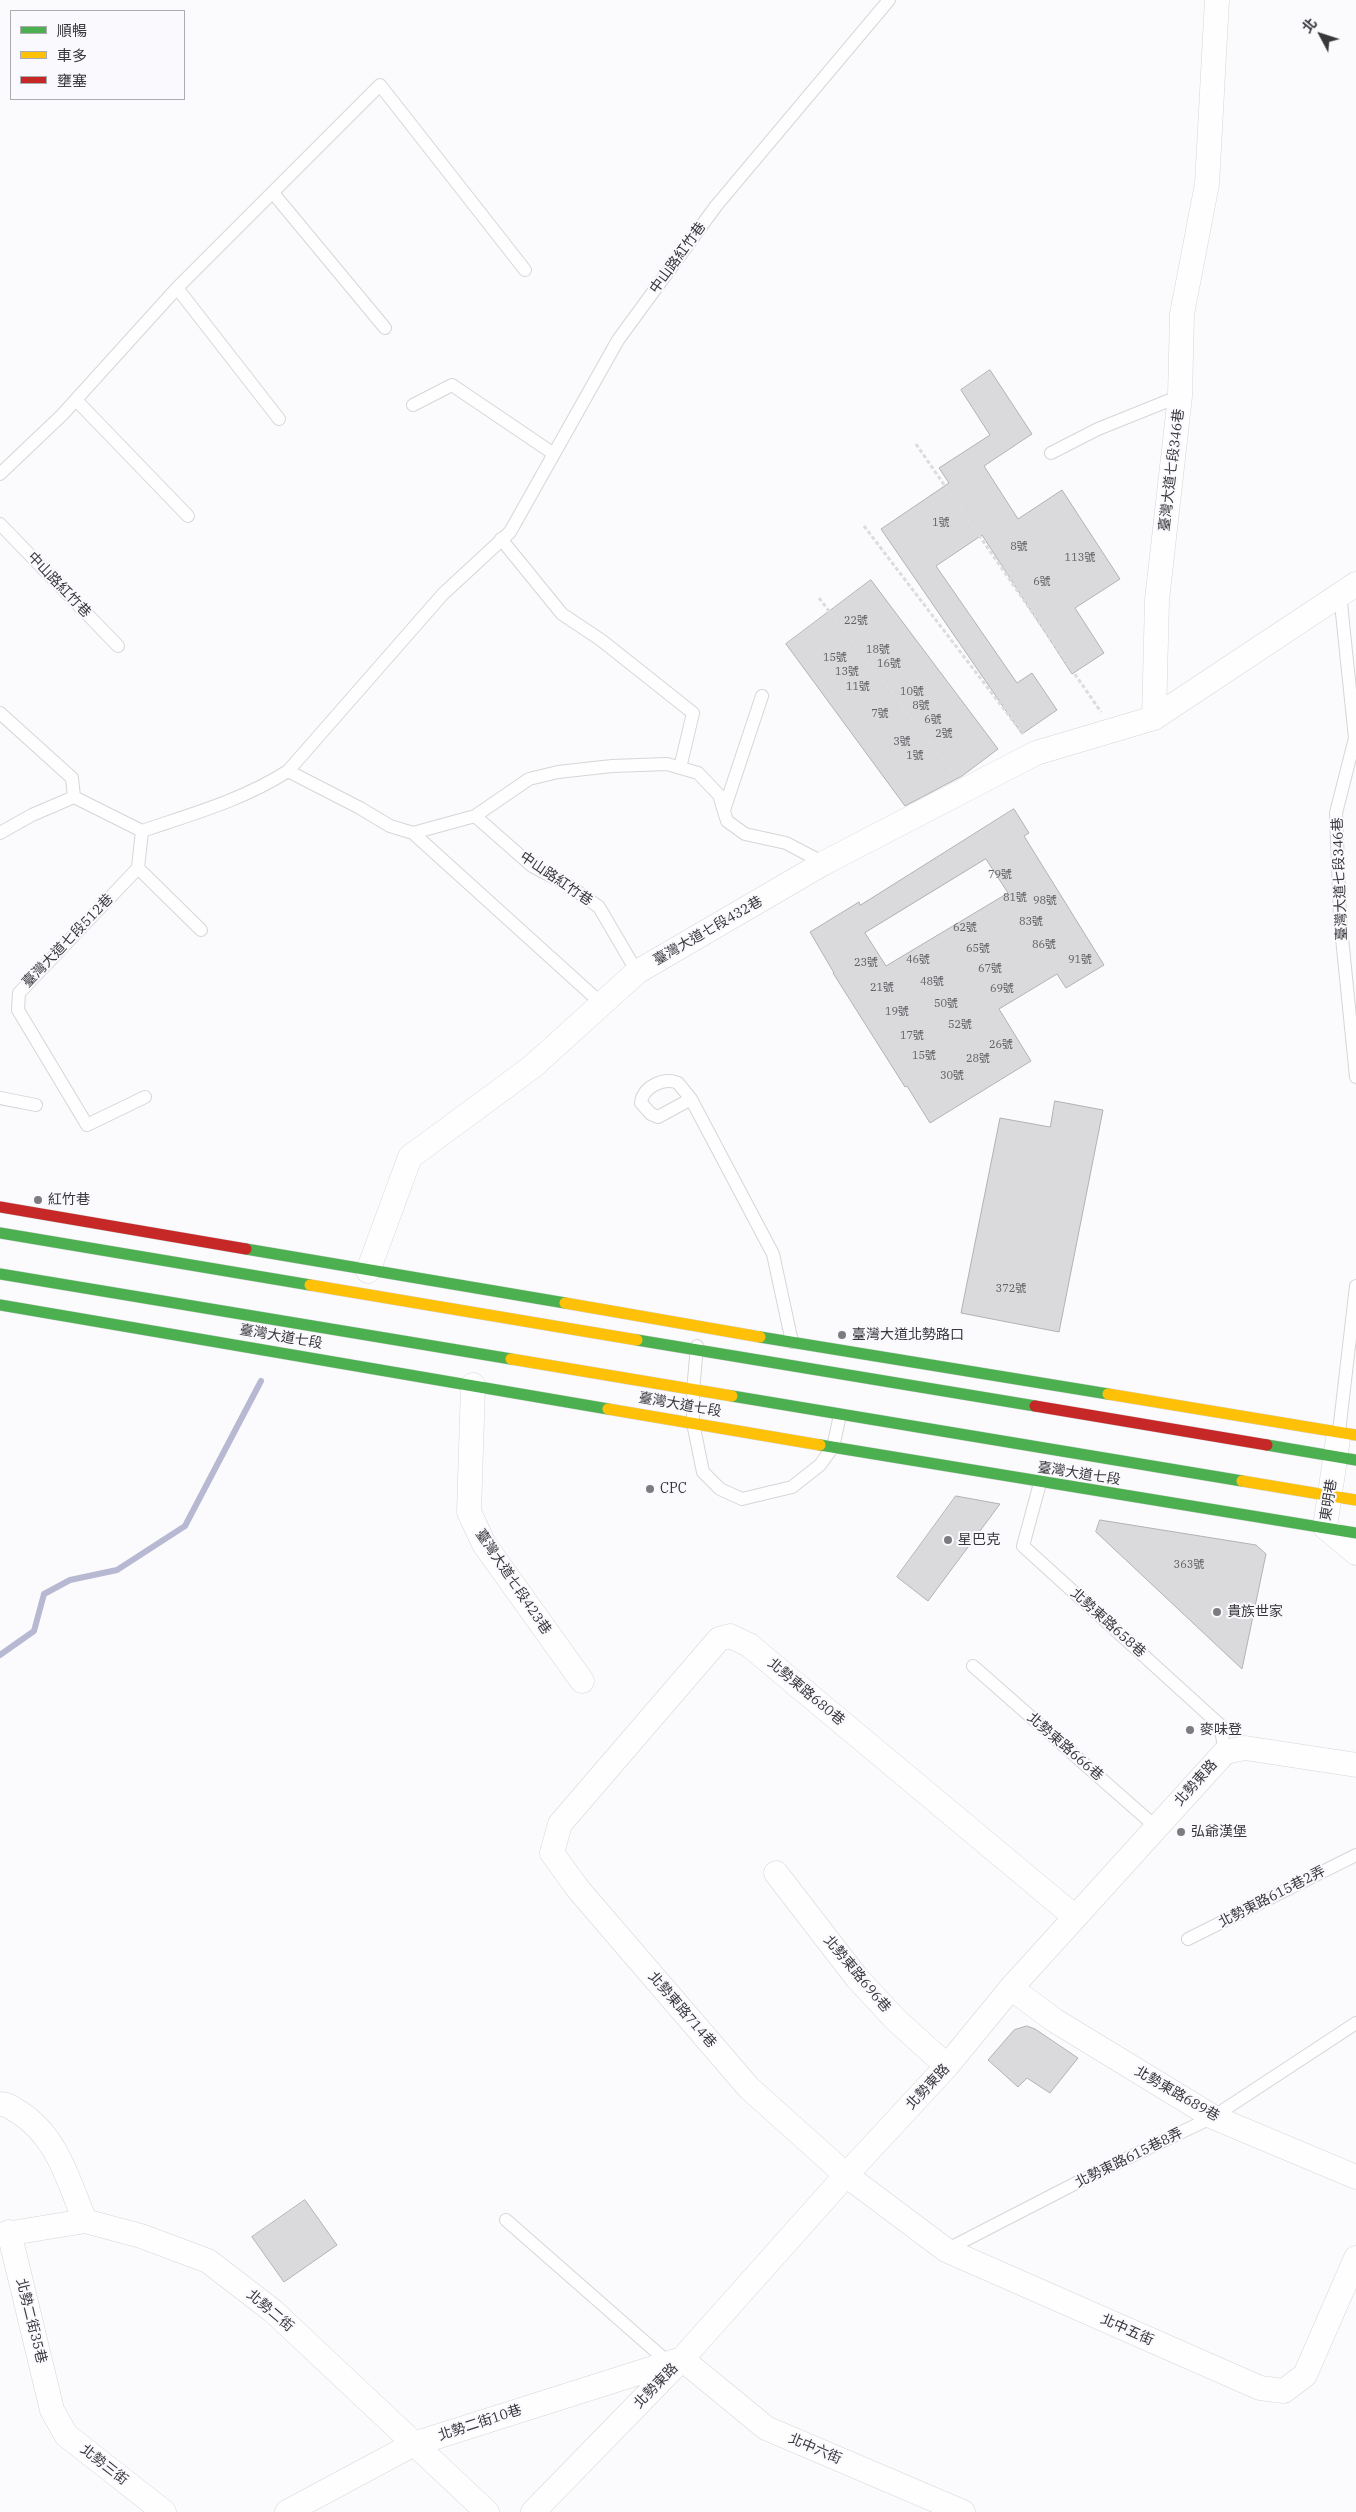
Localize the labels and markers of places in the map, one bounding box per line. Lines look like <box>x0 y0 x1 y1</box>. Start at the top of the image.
place label: 紅竹巷 <box>48 1192 90 1208</box>
marker: 紅竹巷 <box>32 1194 44 1206</box>
place label: 臺灣大道北勢路口 <box>852 1327 964 1343</box>
marker: 臺灣大道北勢路口 <box>836 1329 848 1341</box>
place label: CPC <box>660 1481 687 1497</box>
marker: CPC <box>644 1483 656 1495</box>
place label: 星巴克 <box>958 1532 1000 1548</box>
marker: 星巴克 <box>942 1534 954 1546</box>
place label: 貴族世家 <box>1227 1604 1283 1620</box>
marker: 貴族世家 <box>1211 1606 1223 1618</box>
place label: 麥味登 <box>1200 1722 1242 1738</box>
marker: 麥味登 <box>1184 1724 1196 1736</box>
place label: 弘爺漢堡 <box>1191 1824 1247 1840</box>
marker: 弘爺漢堡 <box>1175 1826 1187 1838</box>

